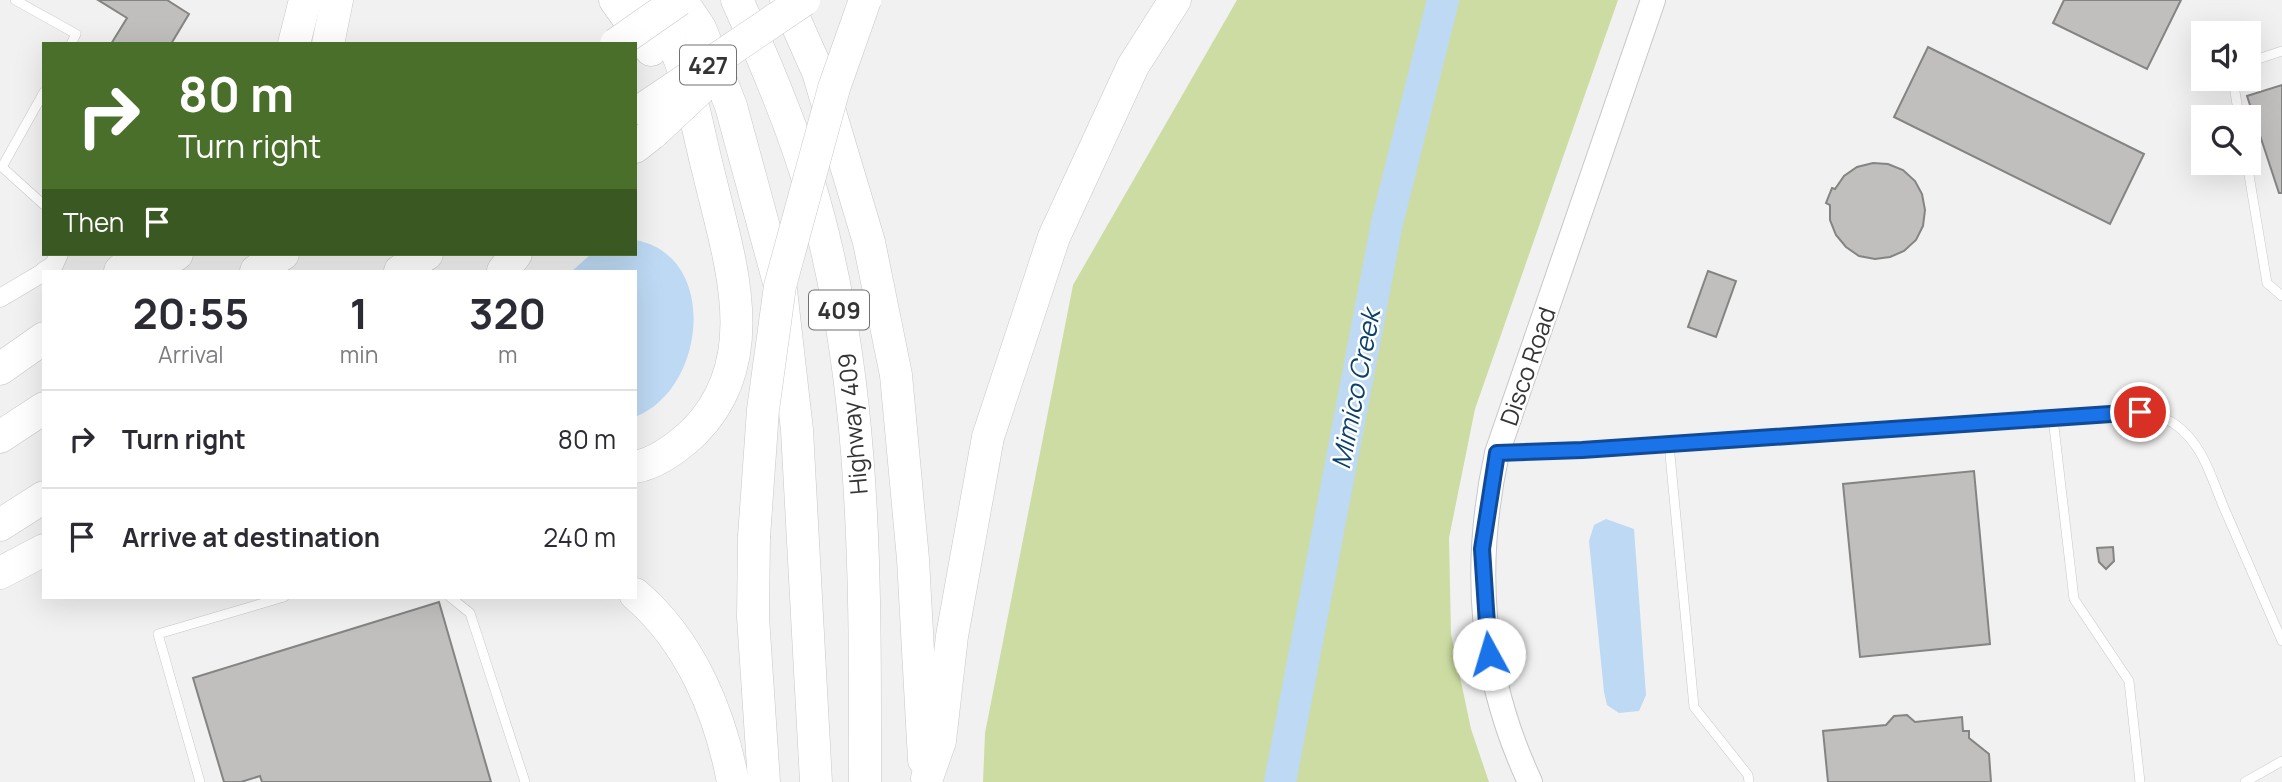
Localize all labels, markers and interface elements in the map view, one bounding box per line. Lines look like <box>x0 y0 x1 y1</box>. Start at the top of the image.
map controls <box>2191 21 2261 175</box>
button: sound <box>2191 21 2261 91</box>
road number: 427 <box>680 46 736 85</box>
text: 80 m <box>178 60 294 127</box>
icon: right <box>63 70 154 161</box>
button: search <box>2191 105 2261 175</box>
text: Turn right <box>178 124 321 168</box>
icon: arrive <box>138 203 176 241</box>
text: Then <box>63 204 124 240</box>
text: 20:55 <box>133 284 249 342</box>
text: 1 <box>350 284 368 342</box>
text: 320 <box>469 284 546 342</box>
road number: 409 <box>809 290 869 330</box>
water label: Mimico Creek <box>1322 302 1389 472</box>
street label: Disco Road <box>1491 302 1563 430</box>
text: Arrival <box>158 338 224 370</box>
text: min <box>340 338 378 370</box>
text: m <box>498 338 517 370</box>
street label: Highway 409 <box>829 352 875 496</box>
pin <box>2110 382 2170 442</box>
icon: arrive <box>2121 393 2159 431</box>
icon: right <box>63 420 101 458</box>
text: Turn right <box>122 421 246 457</box>
text: 80 m <box>558 421 616 457</box>
icon: arrive <box>63 518 101 556</box>
text: Arrive at destination <box>122 519 380 555</box>
text: 240 m <box>543 519 616 555</box>
position arrow <box>1452 617 1526 691</box>

